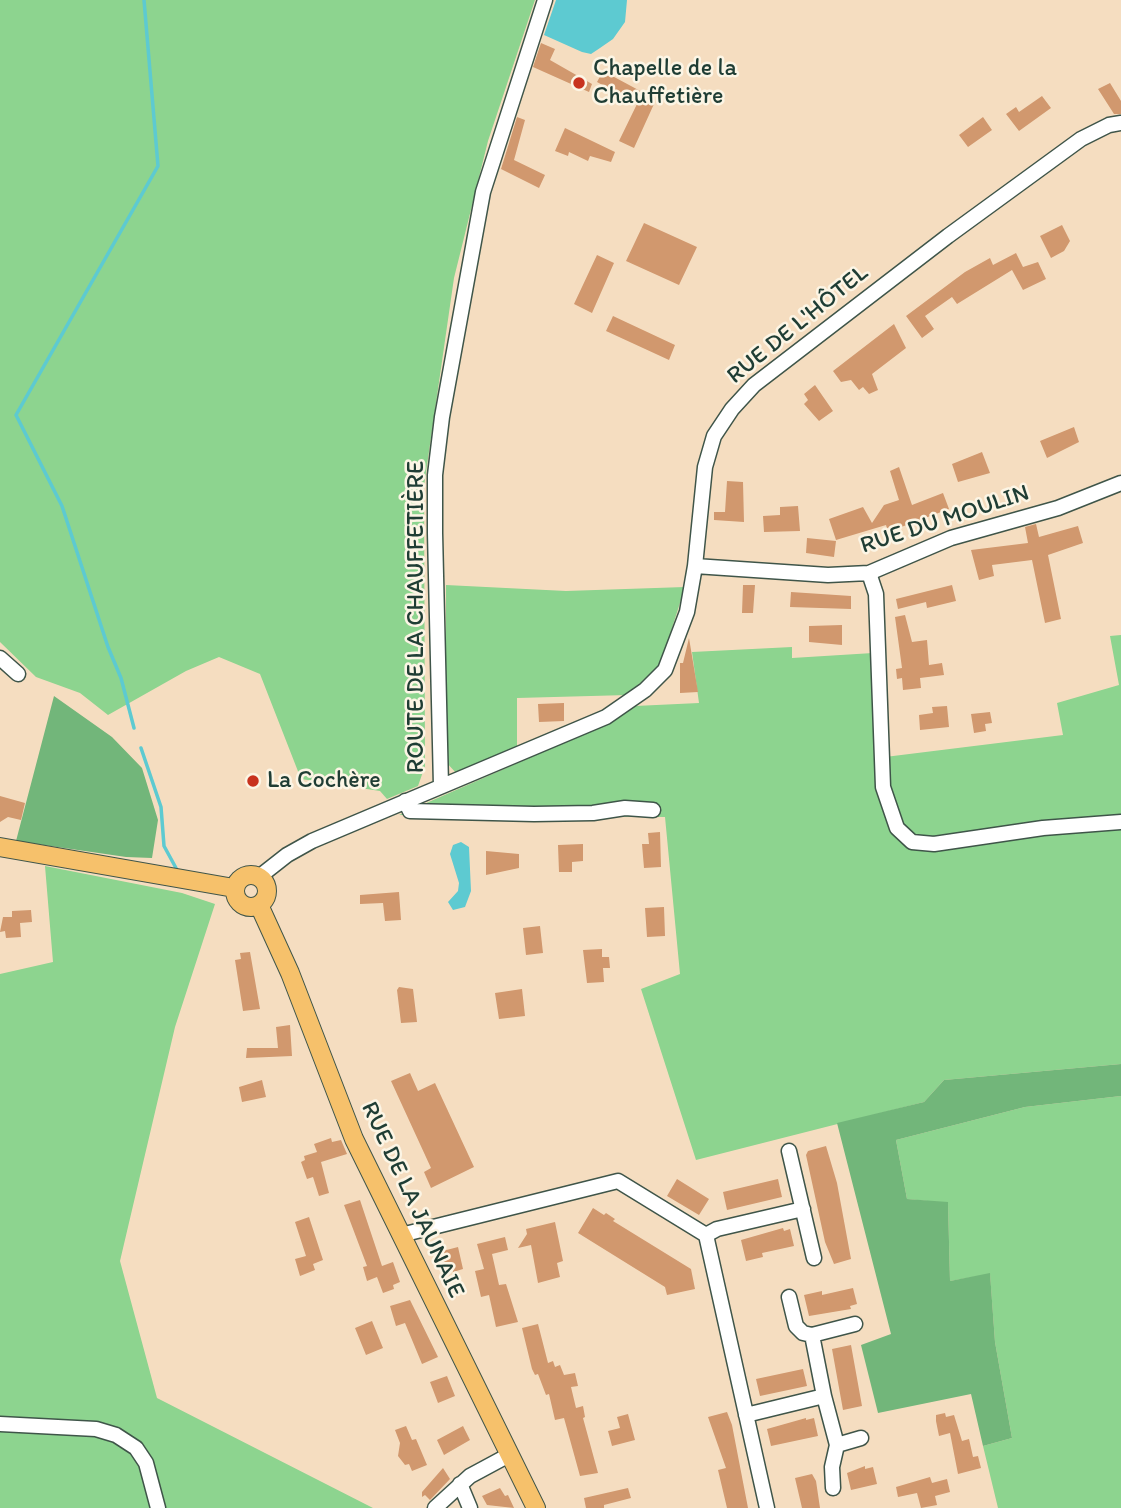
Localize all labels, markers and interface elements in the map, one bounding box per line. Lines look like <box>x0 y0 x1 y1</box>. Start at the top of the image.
place label: Chapelle de la Chauffetière <box>593 55 737 111</box>
marker: Chapelle de la Chauffetière <box>571 75 587 91</box>
street label: RUE DE L'HÔTEL <box>722 259 874 391</box>
street label: ROUTE DE LA CHAUFFETIÈRE <box>403 461 431 773</box>
street label: RUE DU MOULIN <box>857 479 1033 561</box>
place label: La Cochère <box>267 767 381 795</box>
marker: La Cochère <box>245 773 261 789</box>
street label: RUE DE LA JAUNAIE <box>354 1097 470 1303</box>

